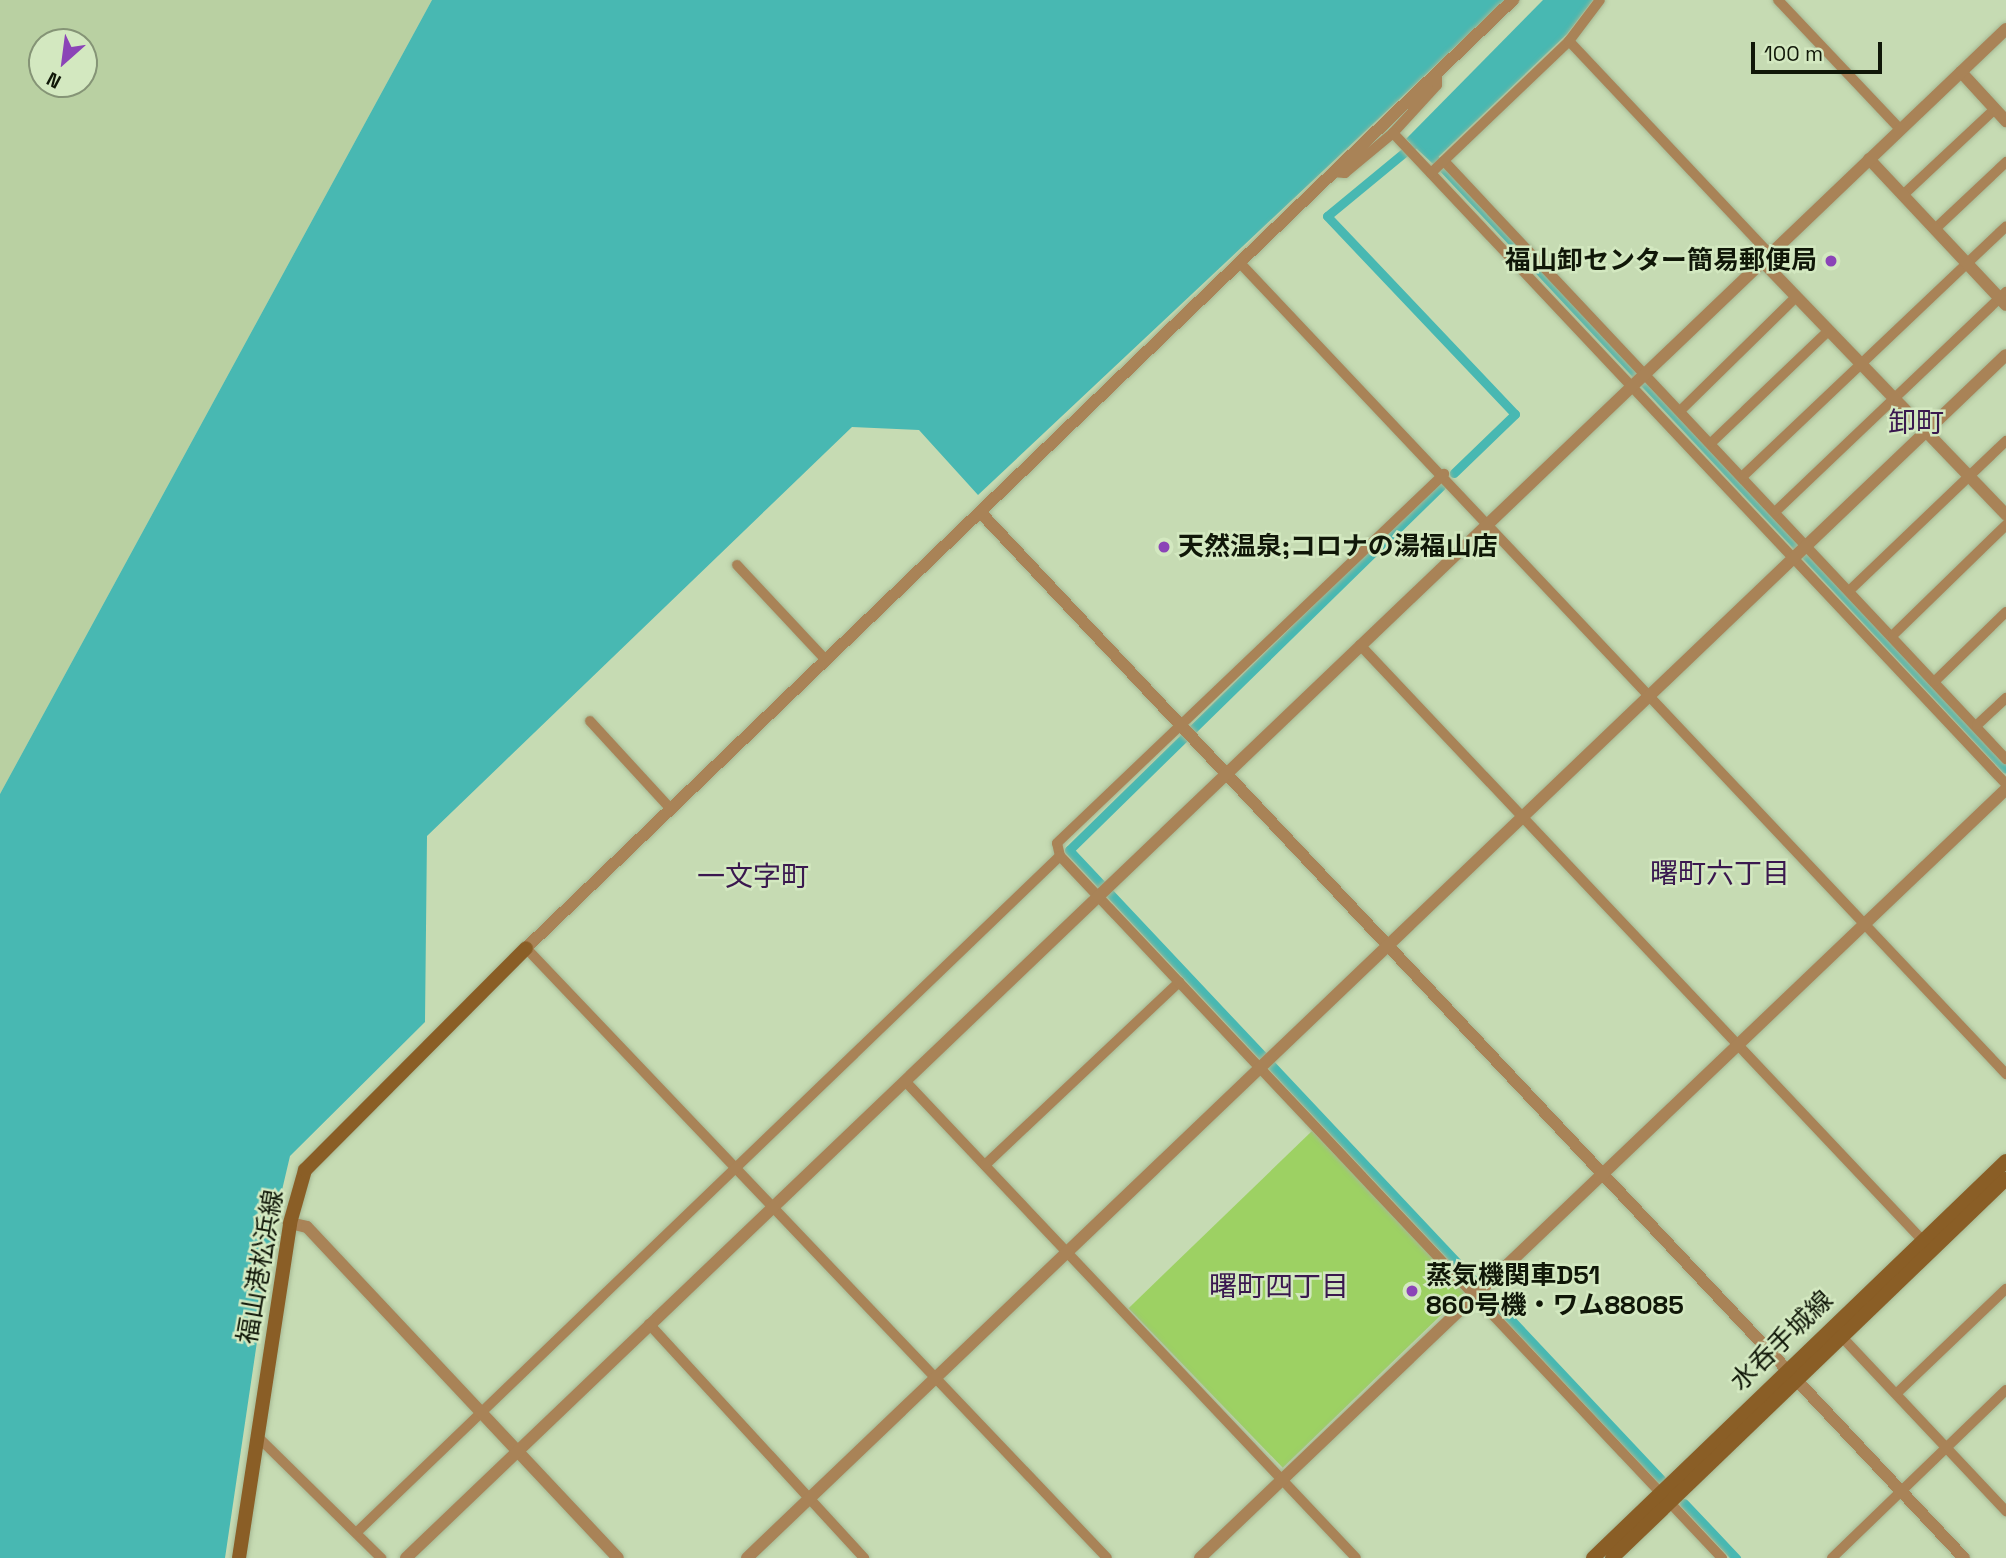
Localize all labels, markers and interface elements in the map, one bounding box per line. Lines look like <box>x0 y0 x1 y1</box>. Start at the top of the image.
north arrow <box>28 28 98 98</box>
scale bar <box>1754 28 1885 72</box>
text: 100 m <box>1764 40 1823 67</box>
text: N <box>42 66 65 94</box>
place label: 福山卸センター簡易郵便局 <box>1505 245 1817 277</box>
marker: 福山卸センター簡易郵便局 <box>1823 253 1839 269</box>
district label: 卸町 <box>1888 405 1944 439</box>
place label: 天然温泉;コロナの湯福山店 <box>1178 531 1498 563</box>
marker: 天然温泉;コロナの湯福山店 <box>1156 539 1172 555</box>
district label: 曙町六丁目 <box>1650 856 1790 890</box>
district label: 一文字町 <box>697 859 809 893</box>
street label: 福山港松浜線 <box>232 1187 290 1347</box>
place label: 蒸気機関車D51 860号機・ワム88085 <box>1426 1260 1684 1322</box>
district label: 曙町四丁目 <box>1209 1269 1349 1303</box>
marker: 蒸気機関車D51 860号機・ワム88085 <box>1404 1283 1420 1299</box>
street label: 水呑手城線 <box>1724 1285 1840 1397</box>

